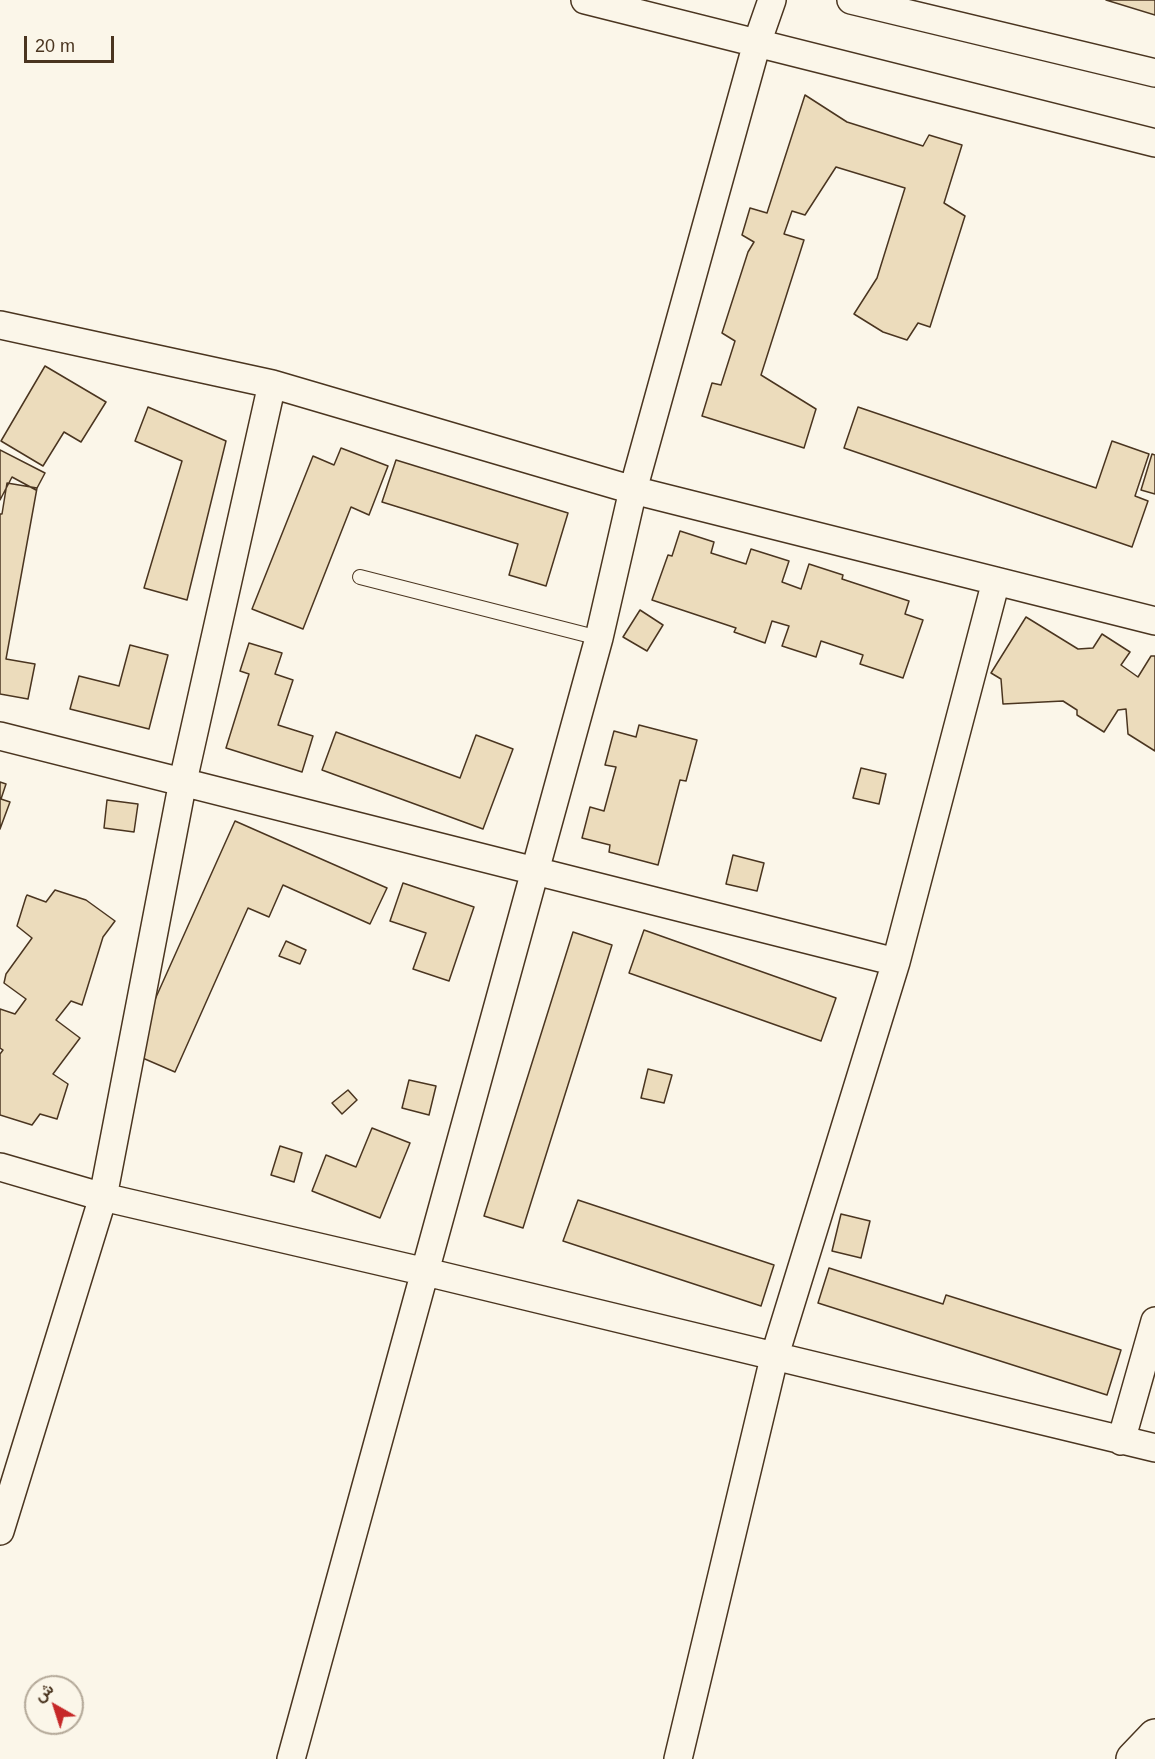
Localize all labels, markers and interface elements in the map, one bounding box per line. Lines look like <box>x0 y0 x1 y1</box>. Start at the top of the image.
scale bar <box>27 24 117 62</box>
text: 20 m <box>35 36 75 56</box>
north arrow <box>24 1675 84 1735</box>
text: ش <box>31 1680 56 1705</box>

